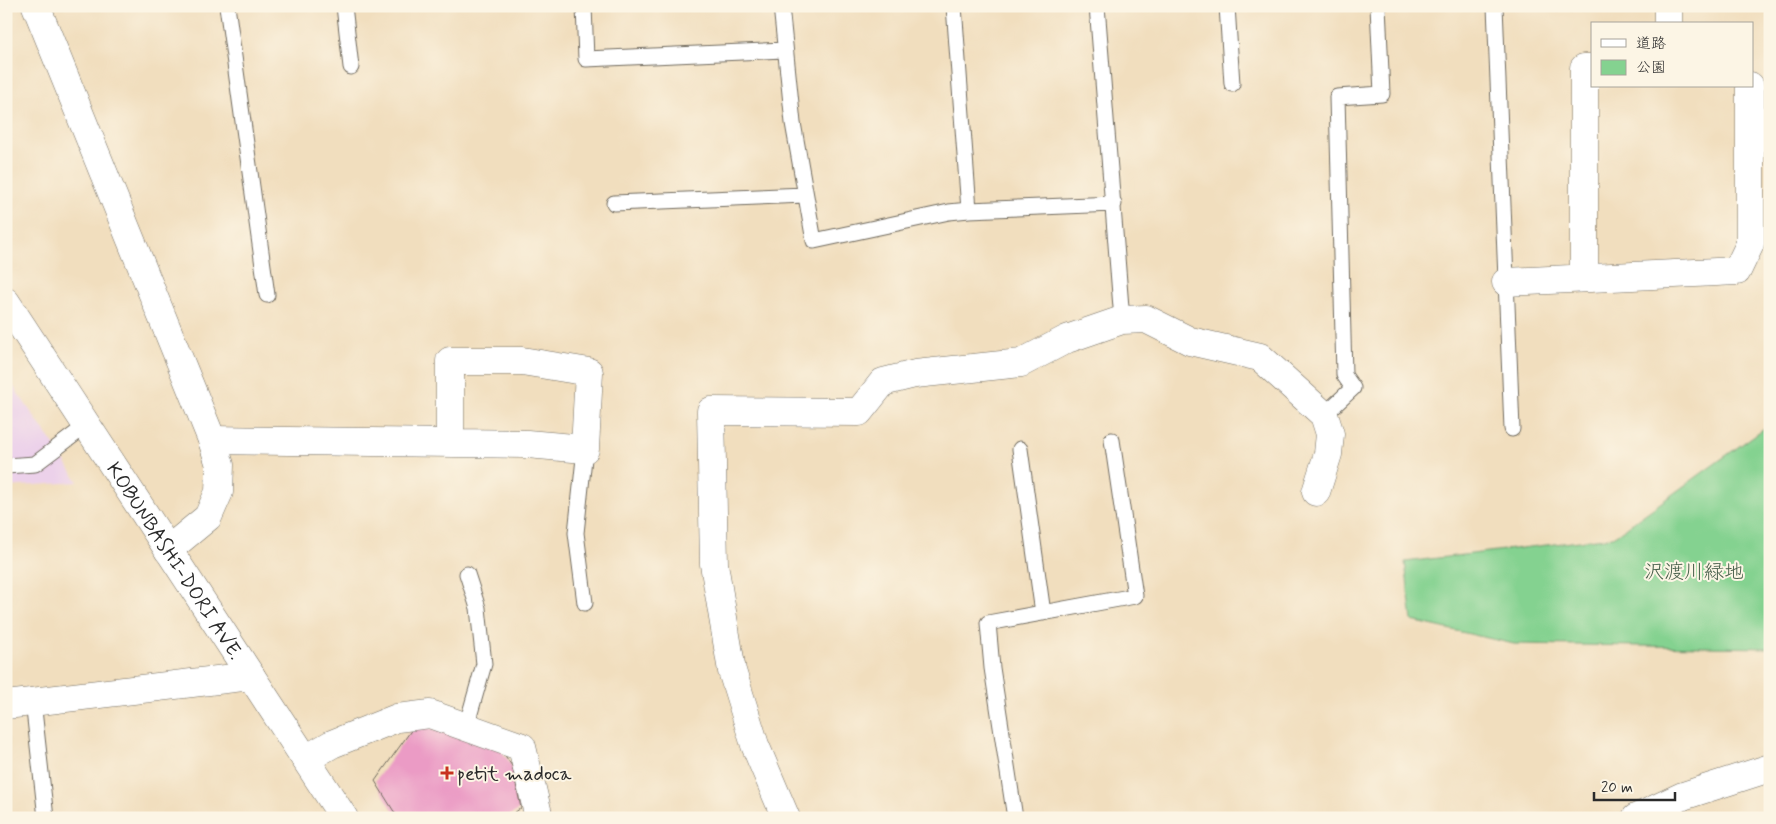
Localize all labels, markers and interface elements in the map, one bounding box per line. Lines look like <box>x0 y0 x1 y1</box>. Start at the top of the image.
legend <box>1591 22 1754 88</box>
text: 道路 <box>1636 34 1666 54</box>
text: 公園 <box>1636 58 1666 78</box>
street label: KOBUNBASHI-DORI AVE. <box>100 457 249 665</box>
park label: 沢渡川緑地 <box>1644 559 1744 586</box>
place label: petit madoca <box>457 761 573 788</box>
marker: petit madoca <box>441 767 453 779</box>
scale bar <box>1594 769 1675 801</box>
text: 20 m <box>1601 778 1633 798</box>

